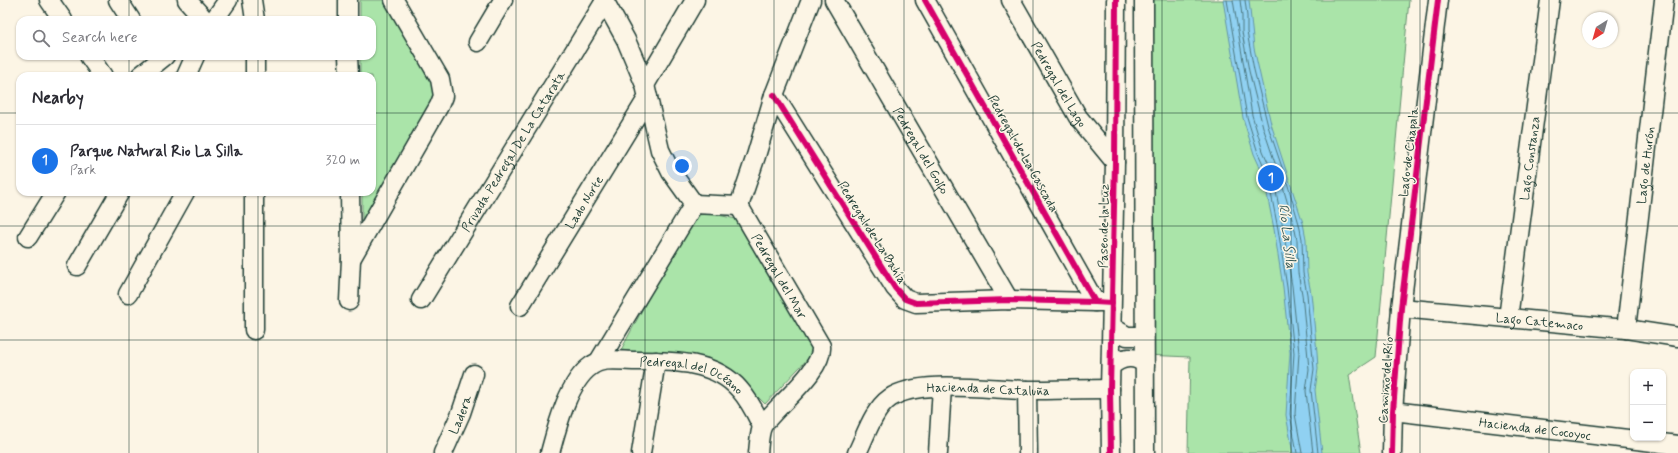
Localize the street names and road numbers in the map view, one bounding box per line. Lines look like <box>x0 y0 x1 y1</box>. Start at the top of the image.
street label: Pedregal del Lago <box>1027 39 1090 131</box>
street label: Privada Pedregal De La Catarata <box>458 68 570 235</box>
street label: Pedregal de La Cascada <box>983 92 1062 215</box>
street label: Pedregal del Golfo <box>888 105 953 199</box>
street label: Lago de Chapala <box>1396 106 1425 198</box>
street label: Lago Constanza <box>1517 115 1545 202</box>
street label: Lago de Hurón <box>1633 125 1659 205</box>
street label: Lado Norte <box>562 173 608 233</box>
street label: Pedregal de La Bahía <box>833 178 910 288</box>
street label: Paseo de la Luz <box>1095 183 1114 268</box>
street label: Pedregal del Mar <box>747 231 811 323</box>
street label: Lago Catemaco <box>1495 310 1584 335</box>
street label: Camino del Río <box>1375 336 1398 424</box>
street label: Pedregal del Océano <box>640 354 747 398</box>
street label: Hacienda de Cataluña <box>926 379 1050 400</box>
street label: Ladera <box>446 393 476 437</box>
street label: Hacienda de Cocoyoc <box>1478 414 1592 445</box>

